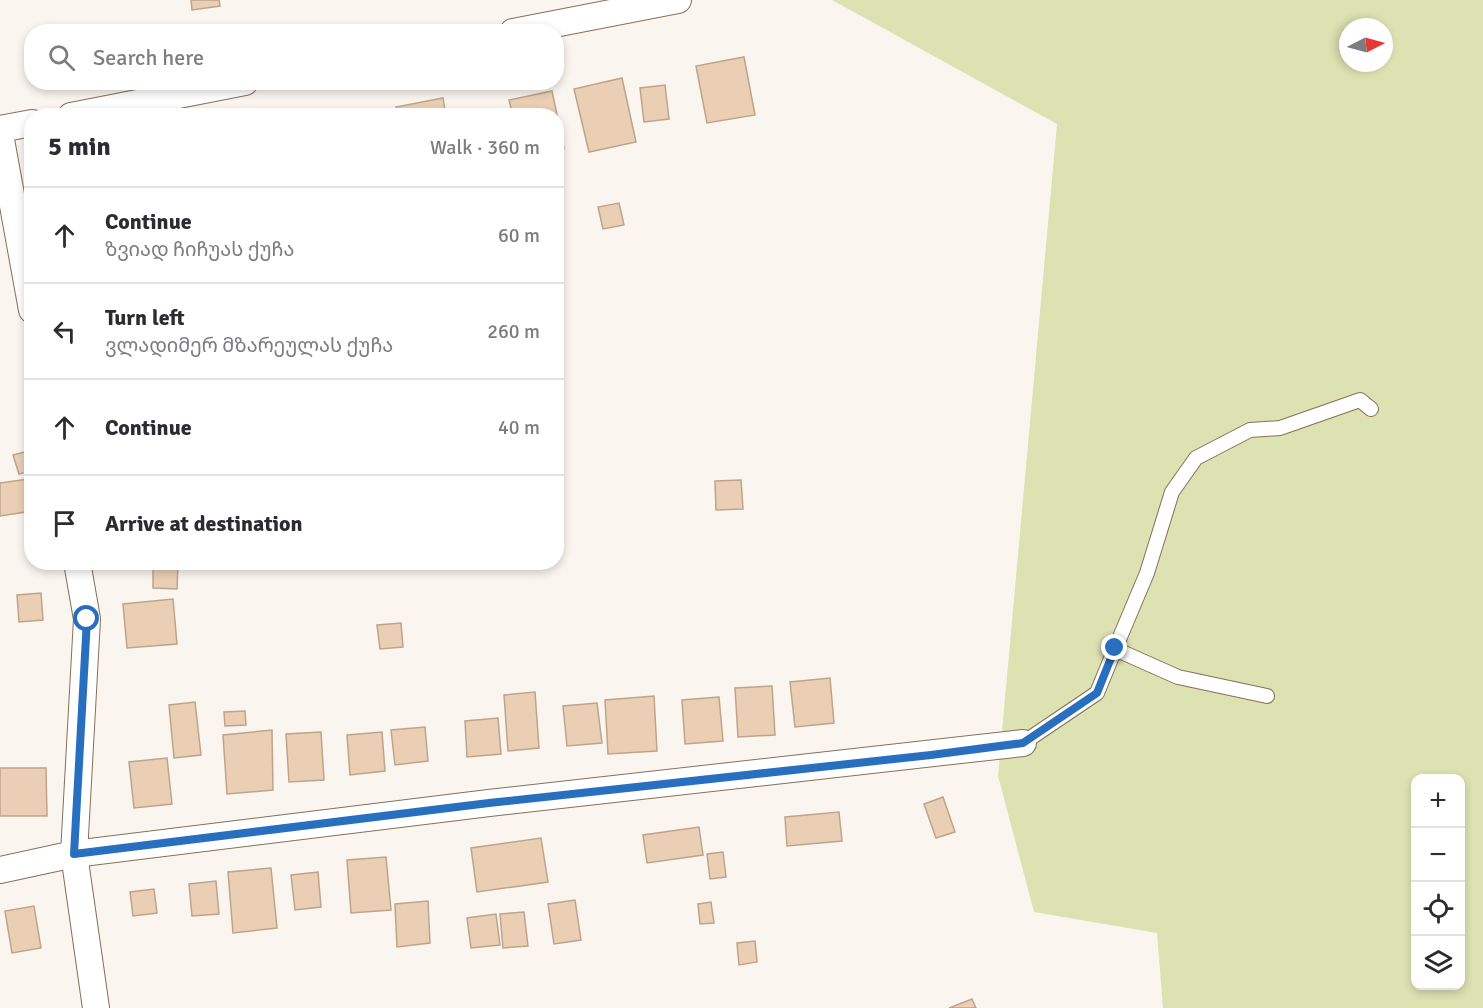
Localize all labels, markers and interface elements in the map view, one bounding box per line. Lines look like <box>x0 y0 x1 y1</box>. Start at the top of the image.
north arrow <box>1339 18 1393 72</box>
search box <box>24 24 564 90</box>
icon: search <box>45 41 78 74</box>
text: Search here <box>93 44 204 71</box>
text: 5 min <box>48 131 111 163</box>
text: Walk · 360 m <box>430 135 540 160</box>
text: Continue <box>105 208 192 235</box>
icon: ahead <box>48 219 81 252</box>
text: 60 m <box>498 223 540 248</box>
text: ზვიად ჩიჩუას ქუჩა <box>105 237 294 262</box>
text: Turn left <box>105 304 185 331</box>
icon: left <box>48 315 81 348</box>
text: 260 m <box>487 319 540 344</box>
text: ვლადიმერ მზარეულას ქუჩა <box>105 333 393 358</box>
icon: ahead <box>48 411 81 444</box>
text: Continue <box>105 414 192 441</box>
text: 40 m <box>498 415 540 440</box>
icon: arrive <box>48 507 81 540</box>
text: Arrive at destination <box>105 510 302 537</box>
route start <box>73 605 99 631</box>
route end <box>1101 634 1127 660</box>
map controls <box>1411 774 1465 990</box>
button: + <box>1411 774 1465 828</box>
button: − <box>1411 828 1465 882</box>
button: locate <box>1411 882 1465 936</box>
button: layers <box>1411 936 1465 990</box>

